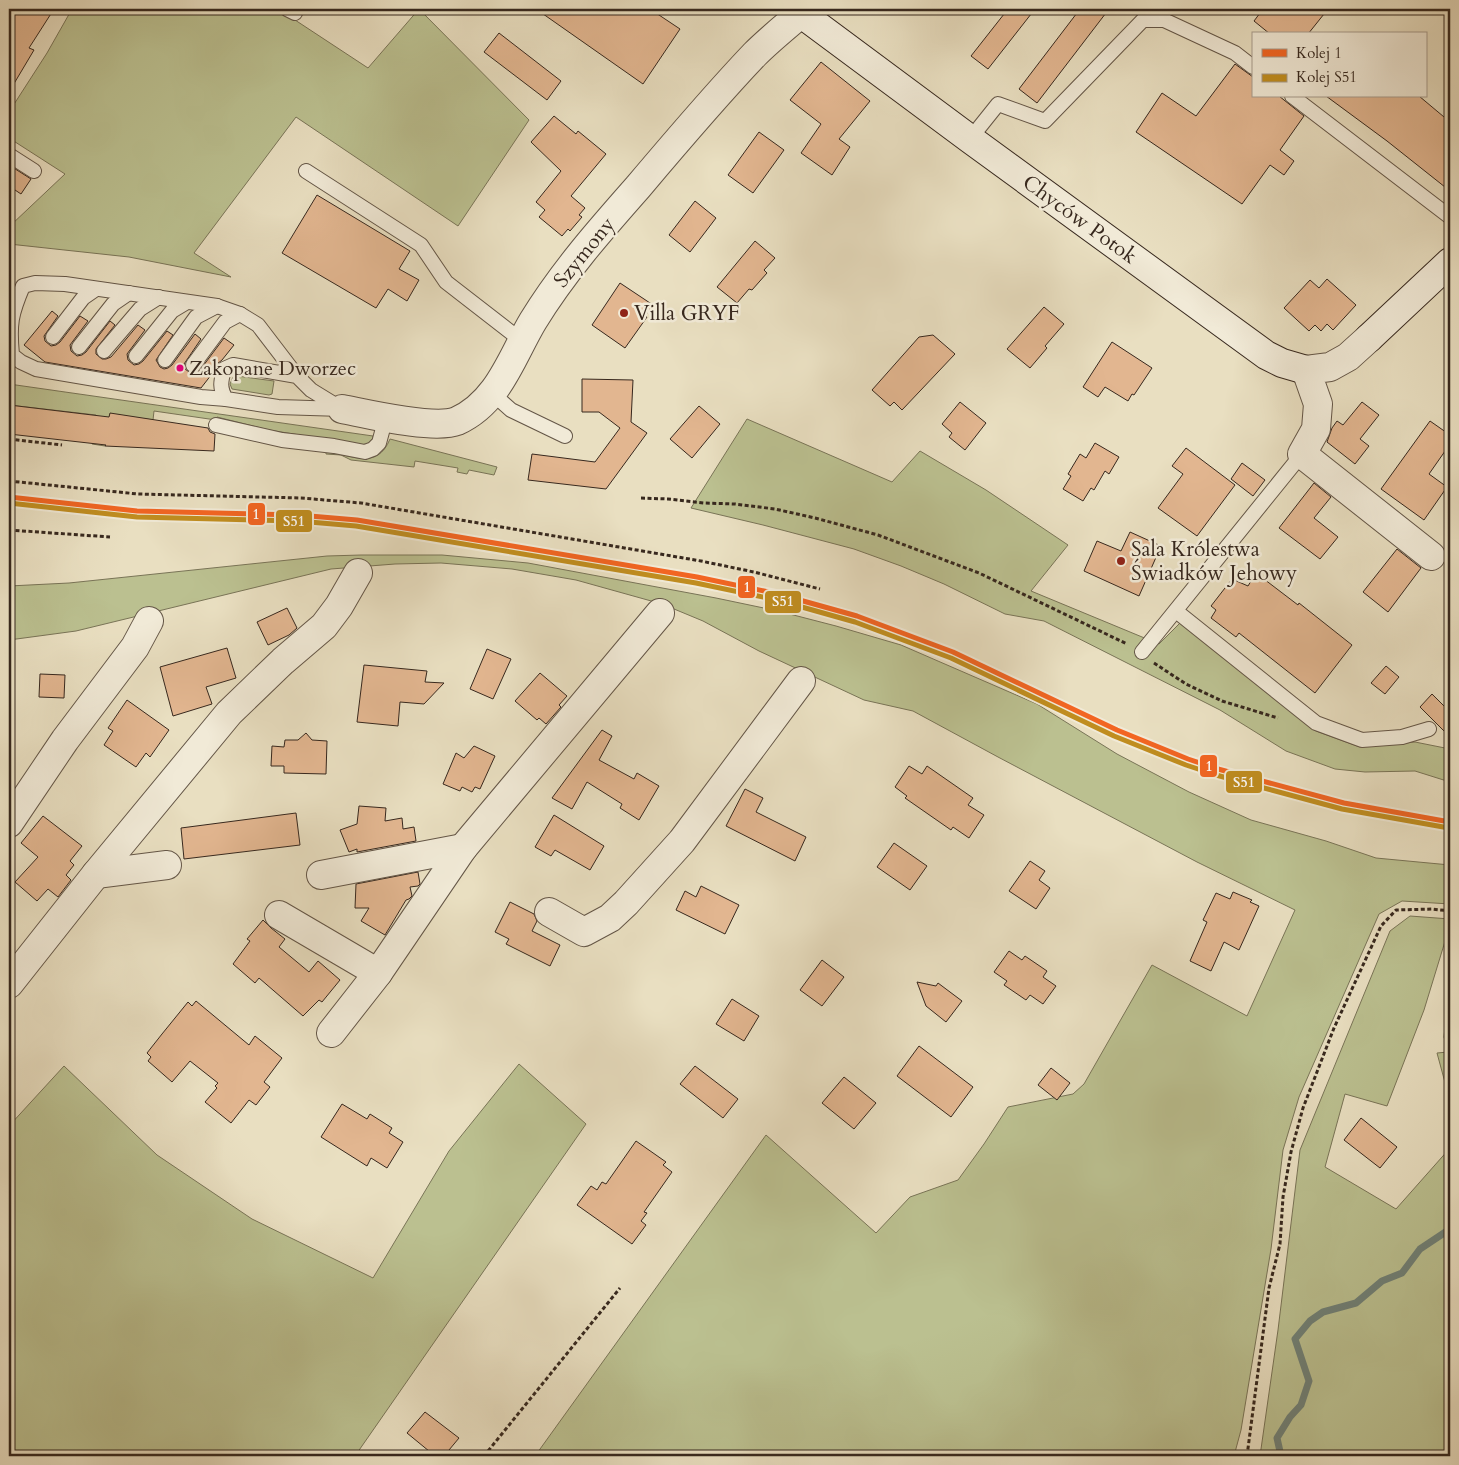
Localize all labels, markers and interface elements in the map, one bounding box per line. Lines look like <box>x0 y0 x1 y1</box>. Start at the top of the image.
legend <box>1252 32 1426 98</box>
text: Kolej 1 <box>1296 43 1342 63</box>
text: Kolej S51 <box>1296 67 1357 87</box>
street label: Chyców Potok <box>1017 168 1143 271</box>
street label: Szymony <box>547 211 622 294</box>
place label: Villa GRYF <box>634 299 740 328</box>
marker: Villa GRYF <box>618 307 630 319</box>
place label: Zakopane Dworzec <box>189 355 356 382</box>
marker: Zakopane Dworzec <box>175 363 185 373</box>
line badge: 1 <box>247 502 266 526</box>
text: 1 <box>252 505 260 524</box>
line badge: S51 <box>275 509 313 533</box>
text: S51 <box>283 512 305 531</box>
place label: Sala Królestwa Świadków Jehowy <box>1131 535 1297 588</box>
marker: Sala Królestwa Świadków Jehowy <box>1115 555 1127 567</box>
line badge: 1 <box>737 575 756 599</box>
text: 1 <box>743 578 751 597</box>
line badge: S51 <box>764 590 802 614</box>
text: S51 <box>772 592 794 611</box>
line badge: 1 <box>1199 754 1218 778</box>
text: 1 <box>1205 757 1213 776</box>
line badge: S51 <box>1225 770 1263 794</box>
text: S51 <box>1233 773 1255 792</box>

